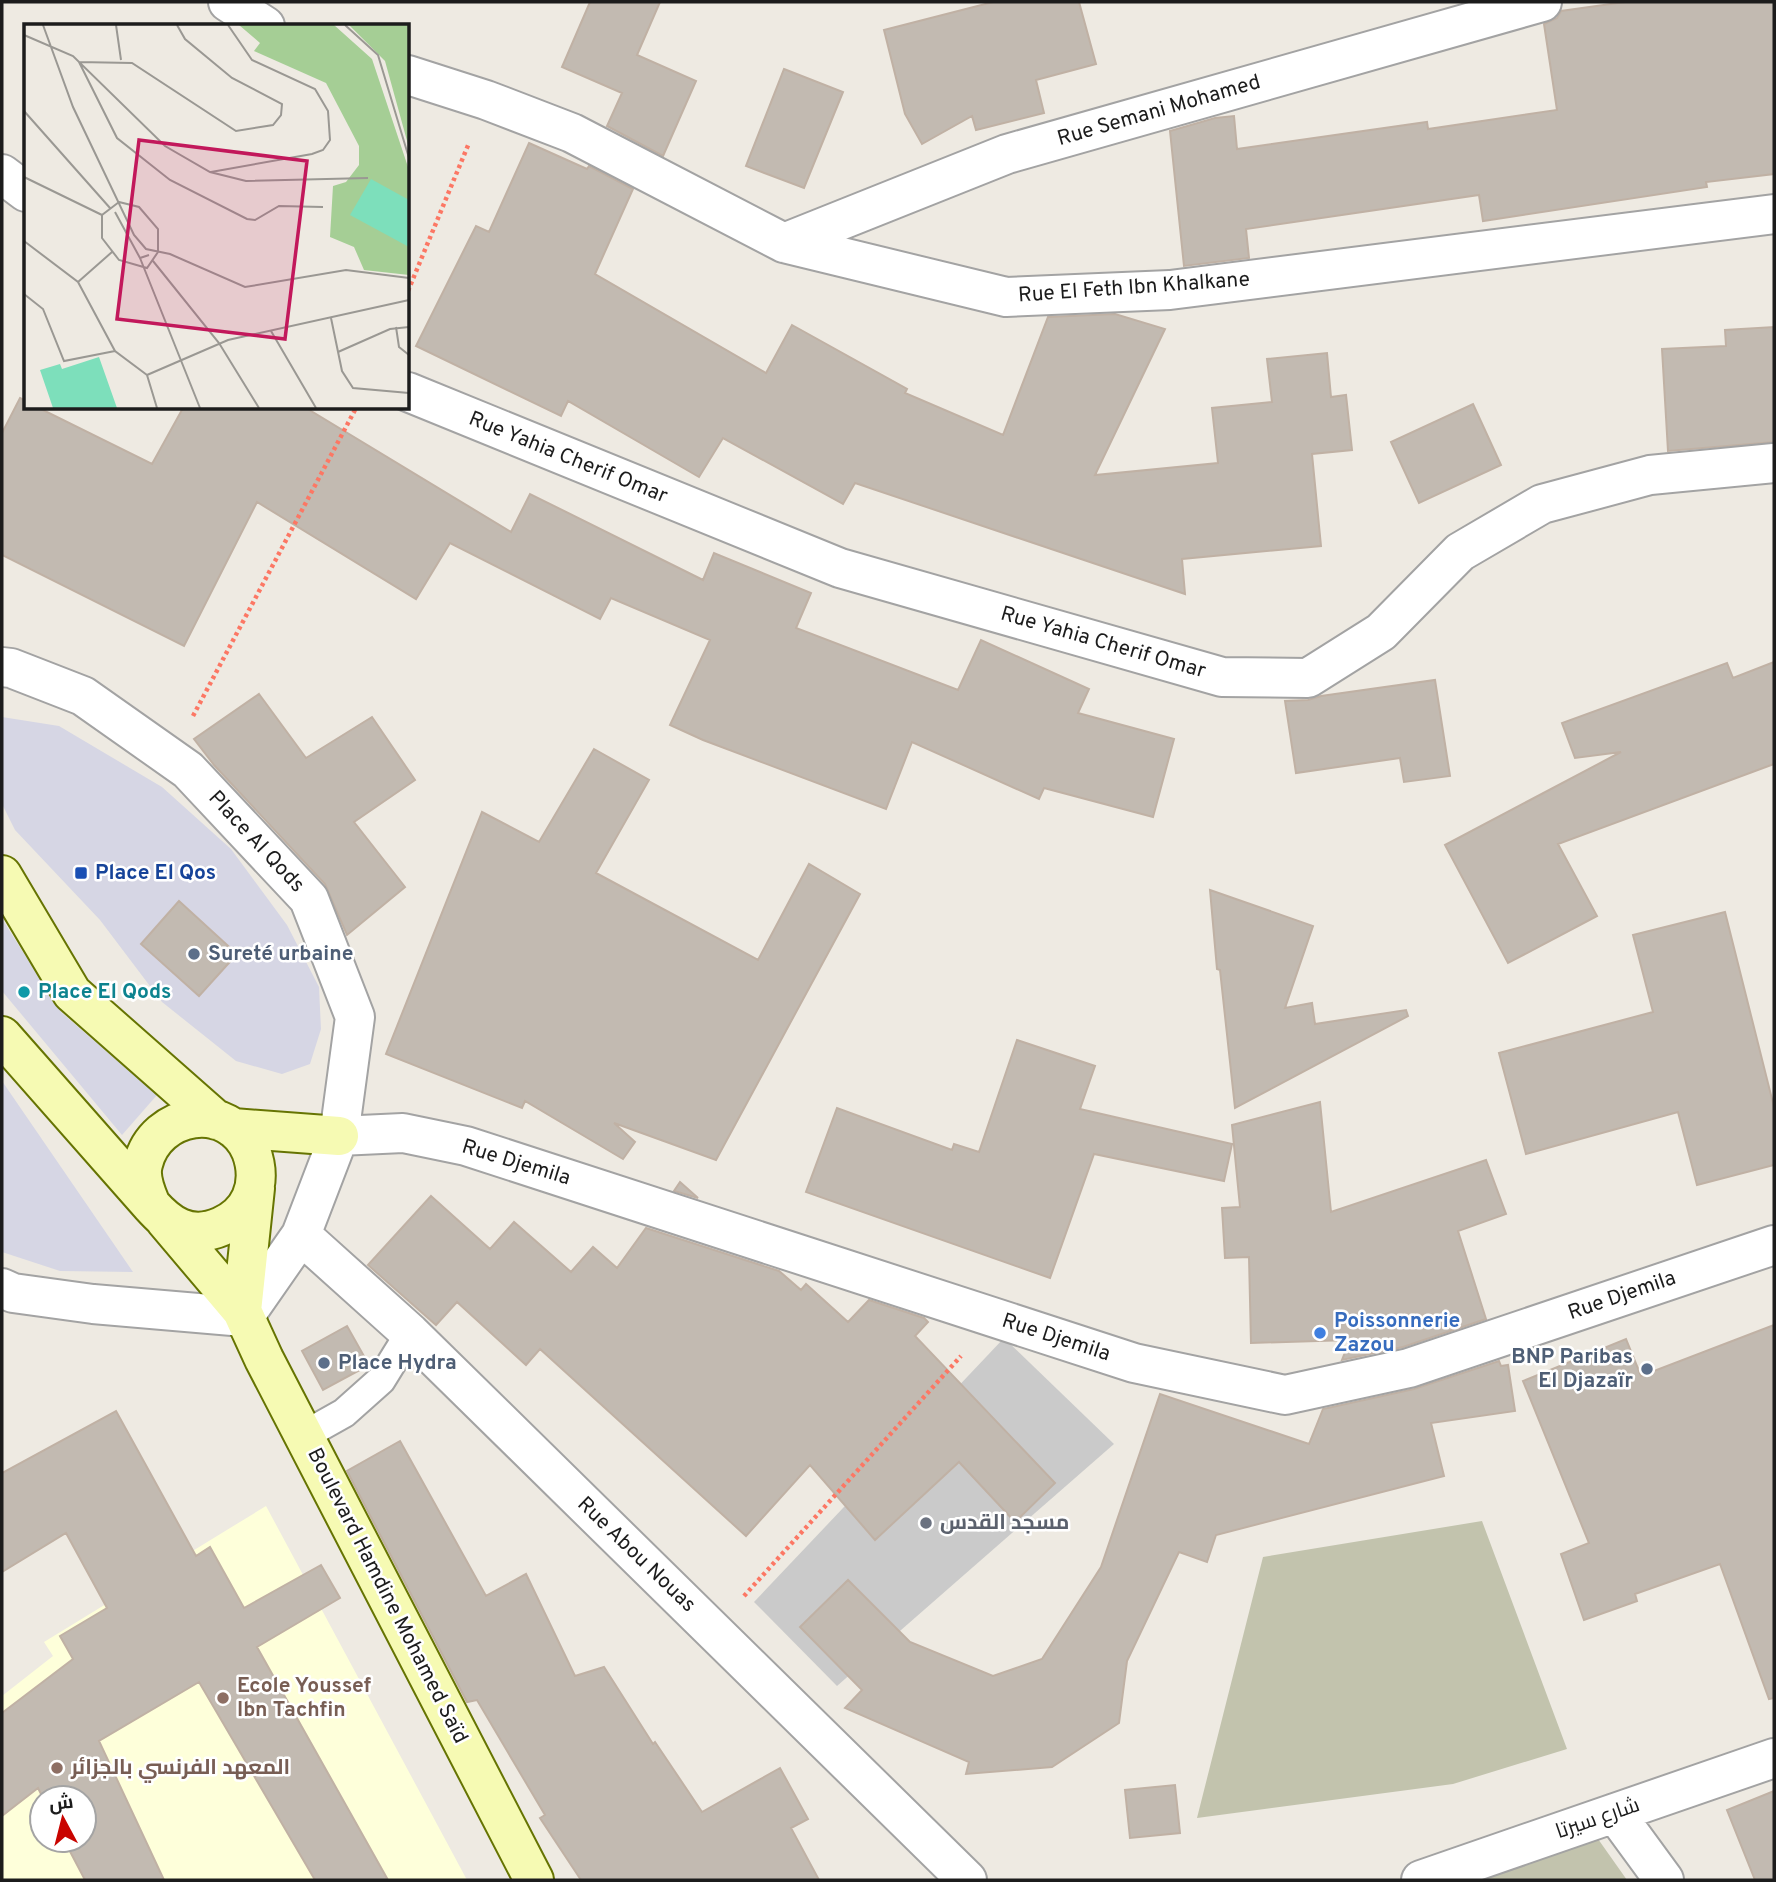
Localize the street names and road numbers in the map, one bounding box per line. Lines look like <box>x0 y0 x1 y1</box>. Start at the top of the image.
street label: Rue Semani Mohamed <box>1054 69 1264 153</box>
street label: Rue El Feth Ibn Khalkane <box>1017 266 1251 310</box>
street label: Rue Yahia Cherif Omar <box>465 406 671 510</box>
street label: Rue Yahia Cherif Omar <box>997 601 1209 685</box>
street label: Place Al Qods <box>202 785 310 899</box>
street label: Rue Djemila <box>458 1134 574 1192</box>
street label: Rue Djemila <box>1564 1265 1680 1327</box>
street label: Rue Djemila <box>998 1308 1114 1368</box>
street label: Boulevard Hamdine Mohamed Saïd <box>300 1444 474 1748</box>
street label: Rue Abou Nouas <box>571 1491 701 1619</box>
street label: شارع سيرتا <box>1552 1792 1644 1846</box>

